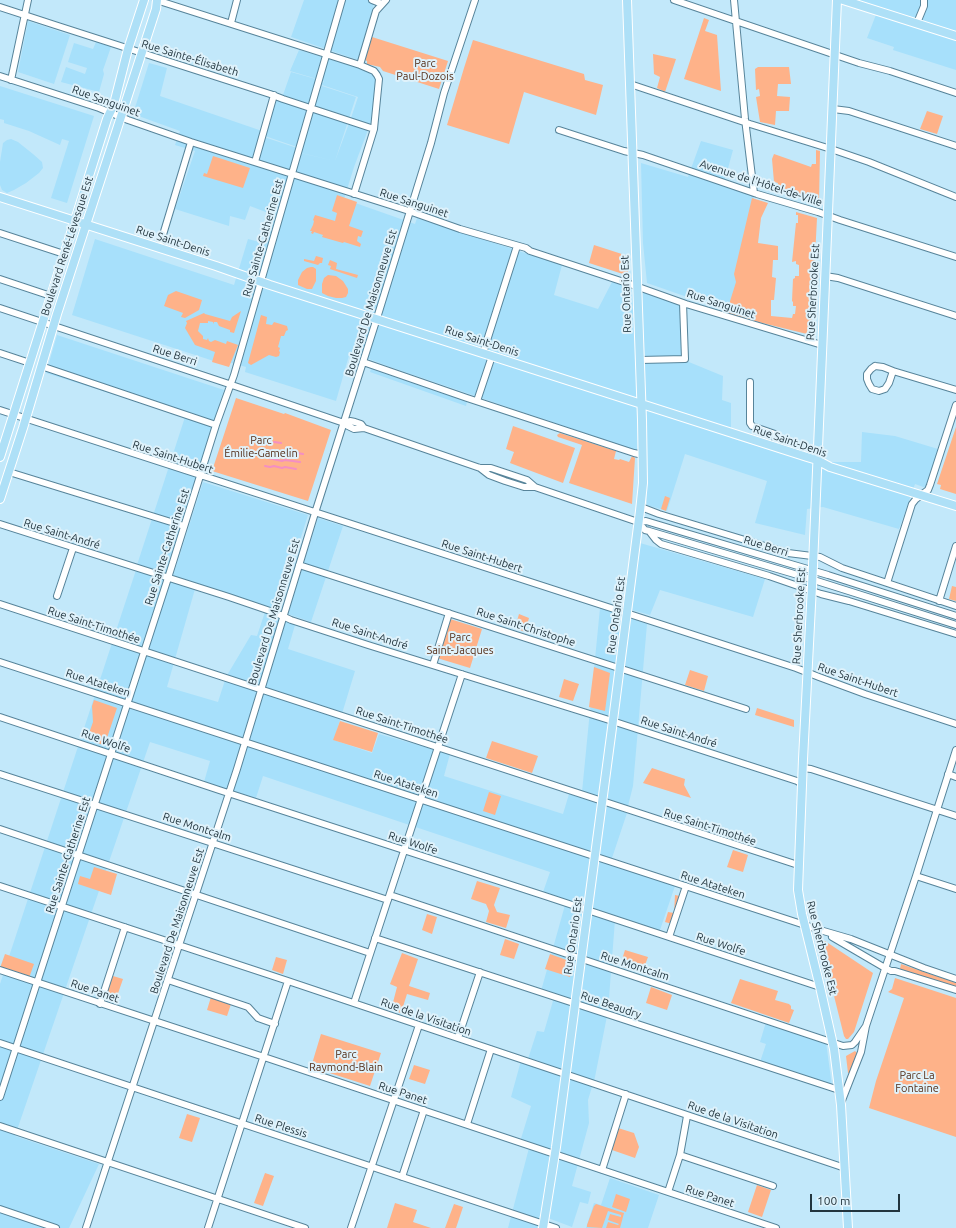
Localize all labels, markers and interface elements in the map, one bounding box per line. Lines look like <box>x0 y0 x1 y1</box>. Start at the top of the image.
street label: Rue Sainte-Élisabeth <box>140 37 240 79</box>
park label: Parc Paul-Dozois <box>396 56 454 82</box>
street label: Rue Sanguinet <box>70 83 142 119</box>
street label: Avenue de l'Hôtel-de-Ville <box>698 157 824 209</box>
street label: Boulevard René-Lévesque Est <box>38 175 96 317</box>
street label: Rue Sainte-Catherine Est <box>240 178 286 298</box>
street label: Rue Sanguinet <box>378 186 450 220</box>
street label: Rue Saint-Denis <box>134 223 212 259</box>
street label: Boulevard De Maisonneuve Est <box>342 228 400 378</box>
street label: Rue Sherbrooke Est <box>804 243 822 341</box>
street label: Rue Ontario Est <box>618 255 634 333</box>
street label: Rue Sanguinet <box>685 287 757 321</box>
street label: Rue Saint-Denis <box>443 323 521 359</box>
street label: Rue Berri <box>151 342 199 368</box>
street label: Rue Saint-Denis <box>752 422 828 460</box>
park label: Parc Émilie-Gamelin <box>224 433 298 459</box>
street label: Rue Saint-Hubert <box>131 438 215 476</box>
street label: Rue Sainte-Catherine Est <box>142 487 192 607</box>
street label: Rue Saint-André <box>22 516 102 552</box>
street label: Rue Berri <box>742 533 790 559</box>
street label: Boulevard De Maisonneuve Est <box>245 537 303 687</box>
street label: Rue Saint-Hubert <box>440 537 524 575</box>
street label: Rue Sherbrooke Est <box>790 567 808 665</box>
street label: Rue Ontario Est <box>604 576 628 654</box>
street label: Rue Saint-Timothée <box>46 604 142 646</box>
street label: Rue Saint-Christophe <box>475 605 577 649</box>
street label: Rue Saint-André <box>330 615 410 653</box>
park label: Parc Saint-Jacques <box>426 630 494 656</box>
street label: Rue Saint-Hubert <box>816 660 900 700</box>
street label: Rue Atateken <box>64 666 132 700</box>
street label: Rue Saint-Timothée <box>354 704 450 746</box>
street label: Rue Saint-André <box>639 713 719 751</box>
street label: Rue Wolfe <box>80 726 132 756</box>
street label: Rue Atateken <box>372 767 440 801</box>
street label: Rue Sainte-Catherine Est <box>43 795 93 915</box>
street label: Rue Saint-Timothée <box>662 806 758 848</box>
street label: Rue Montcalm <box>161 810 233 844</box>
street label: Rue Wolfe <box>387 829 439 857</box>
street label: Boulevard De Maisonneuve Est <box>147 847 207 995</box>
street label: Rue Atateken <box>679 868 747 902</box>
street label: Rue Ontario Est <box>561 897 585 975</box>
street label: Rue Sherbrooke Est <box>804 899 840 997</box>
street label: Rue Wolfe <box>695 930 747 958</box>
street label: Rue Montcalm <box>599 949 671 983</box>
street label: Rue Panet <box>69 977 121 1005</box>
street label: Rue Beaudry <box>579 989 643 1021</box>
street label: Rue de la Visitation <box>379 995 473 1039</box>
park label: Parc Raymond-Blain <box>309 1047 383 1073</box>
park label: Parc La Fontaine <box>895 1068 939 1094</box>
street label: Rue Panet <box>377 1079 429 1107</box>
street label: Rue de la Visitation <box>686 1098 780 1142</box>
street label: Rue Plessis <box>253 1111 309 1141</box>
street label: Rue Panet <box>684 1182 736 1210</box>
scale bar <box>812 1186 902 1212</box>
text: 100 m <box>817 1194 850 1207</box>

